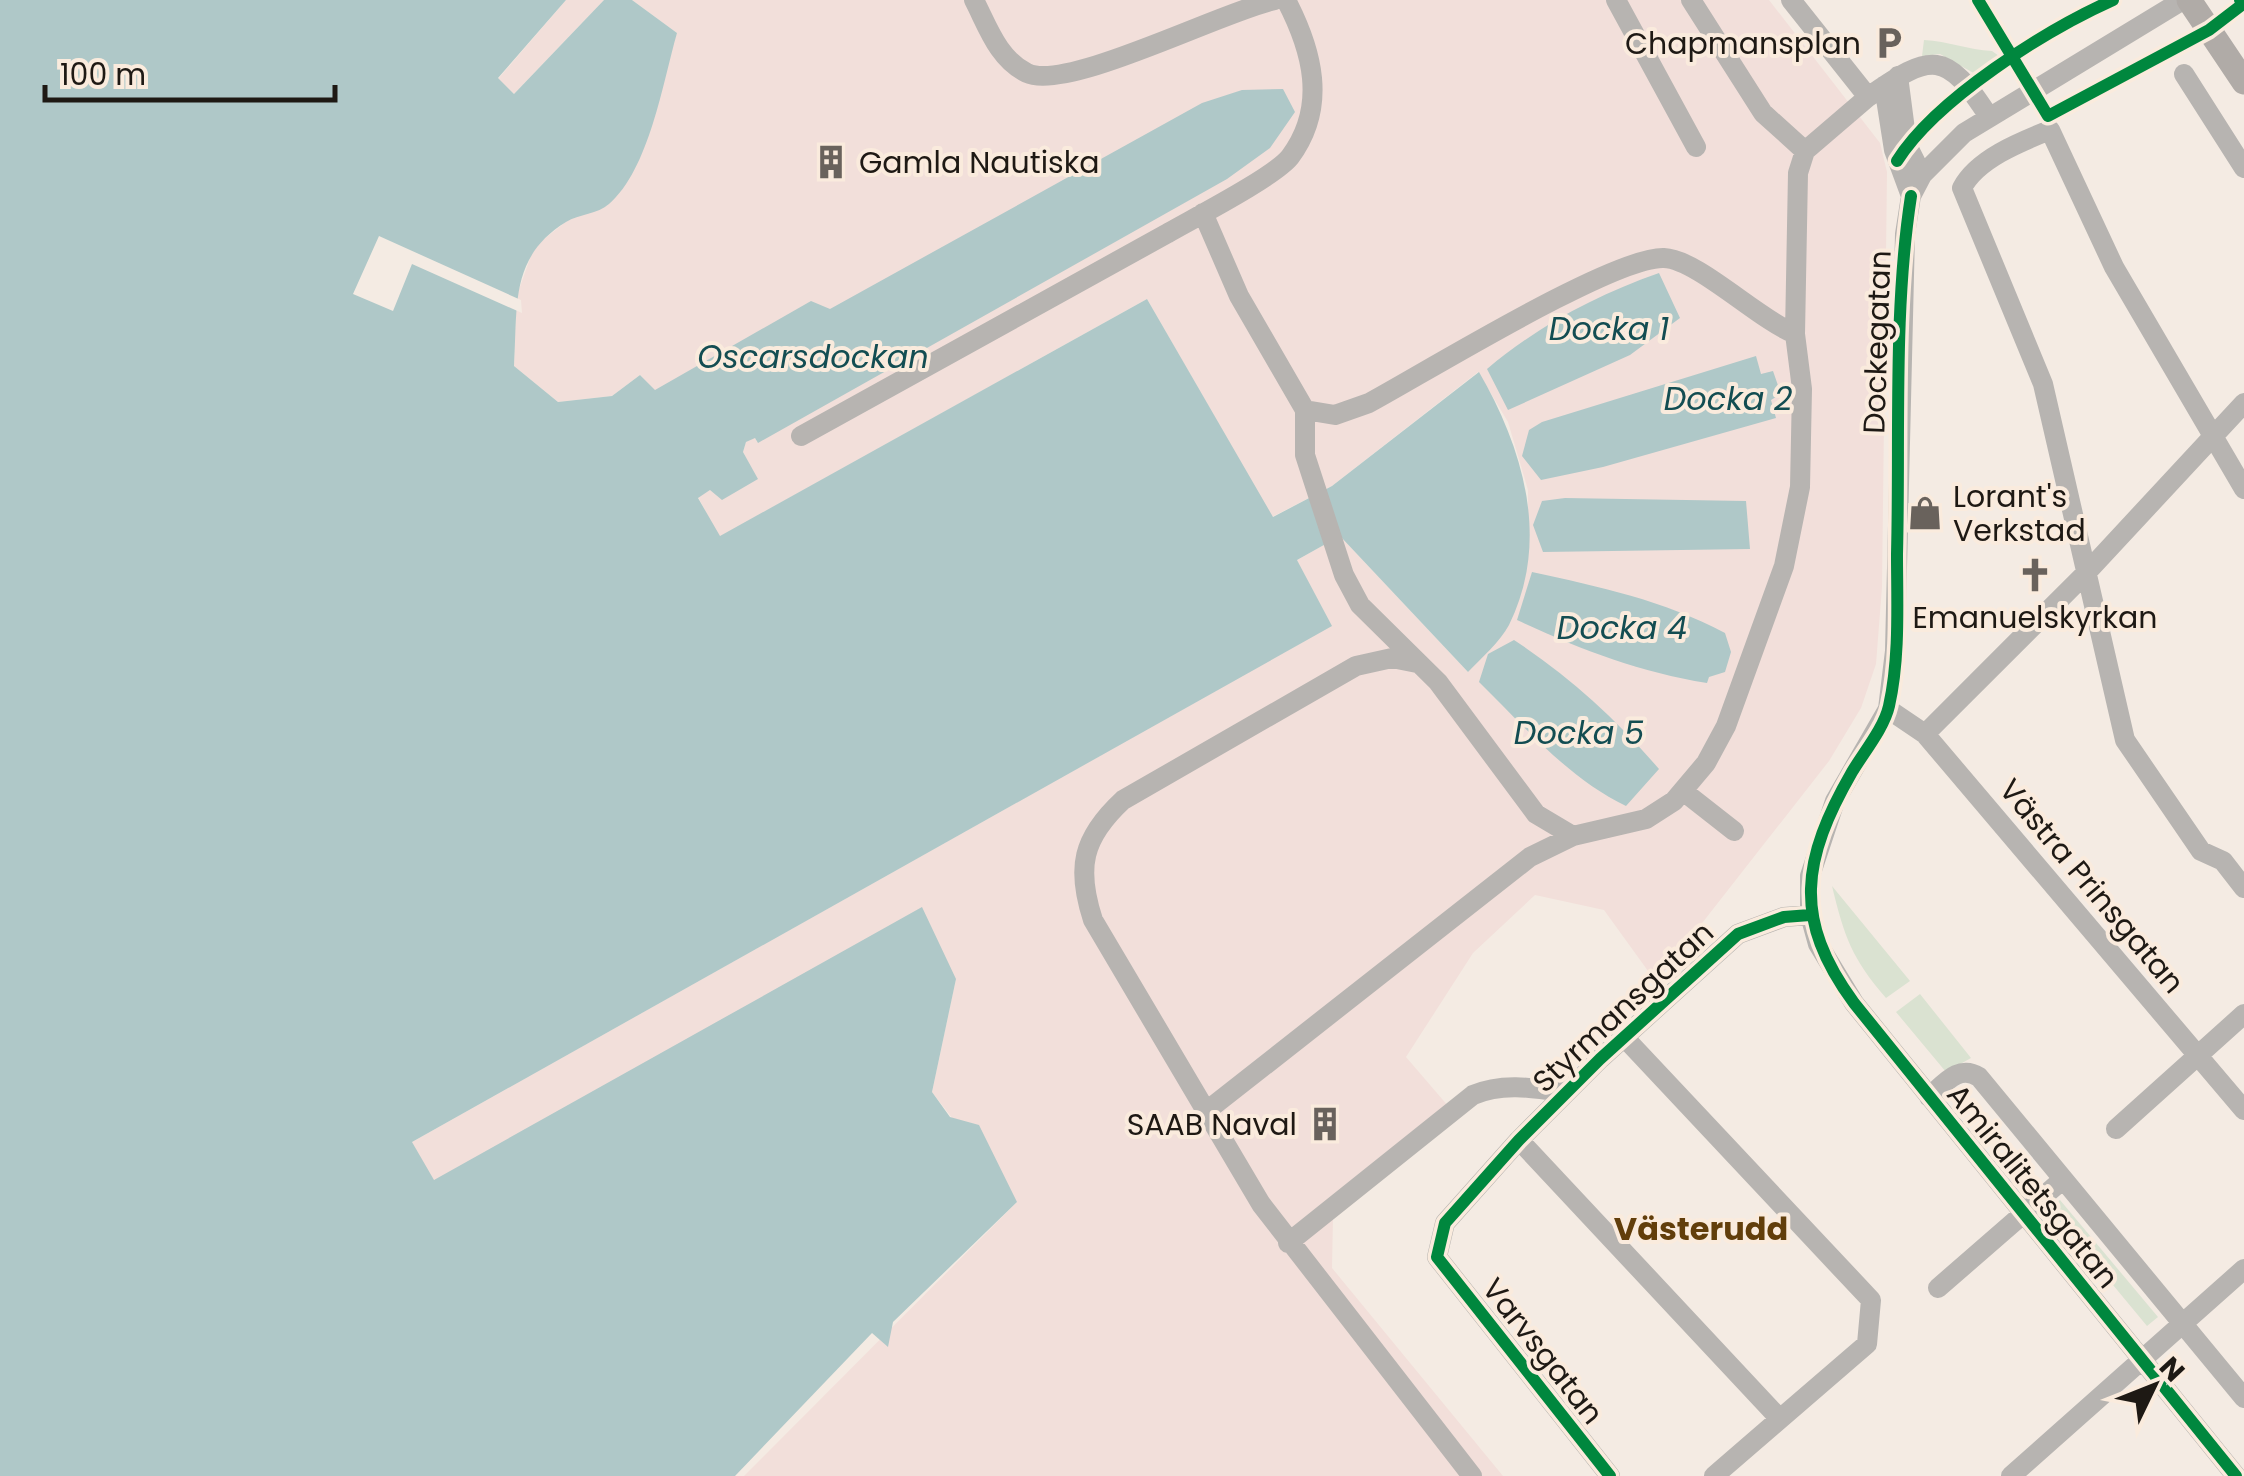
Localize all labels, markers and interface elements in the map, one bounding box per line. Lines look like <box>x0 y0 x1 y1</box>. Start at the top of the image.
place label: Chapmansplan <box>1625 22 1861 65</box>
parking icon: Chapmansplan <box>1870 24 1908 62</box>
scale bar <box>45 40 335 102</box>
text: 100 m <box>60 53 146 96</box>
place label: Gamla Nautiska <box>859 141 1099 184</box>
building icon: Gamla Nautiska <box>812 143 850 181</box>
street label: Dockegatan <box>1852 249 1902 435</box>
water label: Docka 1 <box>1549 306 1669 351</box>
water label: Oscarsdockan <box>697 334 929 379</box>
water label: Docka 2 <box>1664 376 1792 421</box>
place label: Lorant's Verkstad <box>1953 475 2086 552</box>
shop icon: Lorant's Verkstad <box>1906 494 1944 532</box>
church icon: Emanuelskyrkan <box>2016 556 2054 594</box>
place label: Emanuelskyrkan <box>1912 596 2158 639</box>
water label: Docka 4 <box>1557 605 1687 650</box>
water label: Docka 5 <box>1514 710 1644 755</box>
street label: Västra Prinsgatan <box>1989 769 2195 1003</box>
street label: Styrmansgatan <box>1523 912 1723 1102</box>
street label: Amiralitetsgatan <box>1937 1075 2129 1297</box>
place label: SAAB Naval <box>1127 1103 1297 1146</box>
building icon: SAAB Naval <box>1306 1105 1344 1143</box>
district label: Västerudd <box>1614 1206 1788 1251</box>
street label: Varvsgatan <box>1472 1269 1614 1433</box>
north arrow <box>2104 1336 2204 1436</box>
text: N <box>2150 1348 2193 1390</box>

